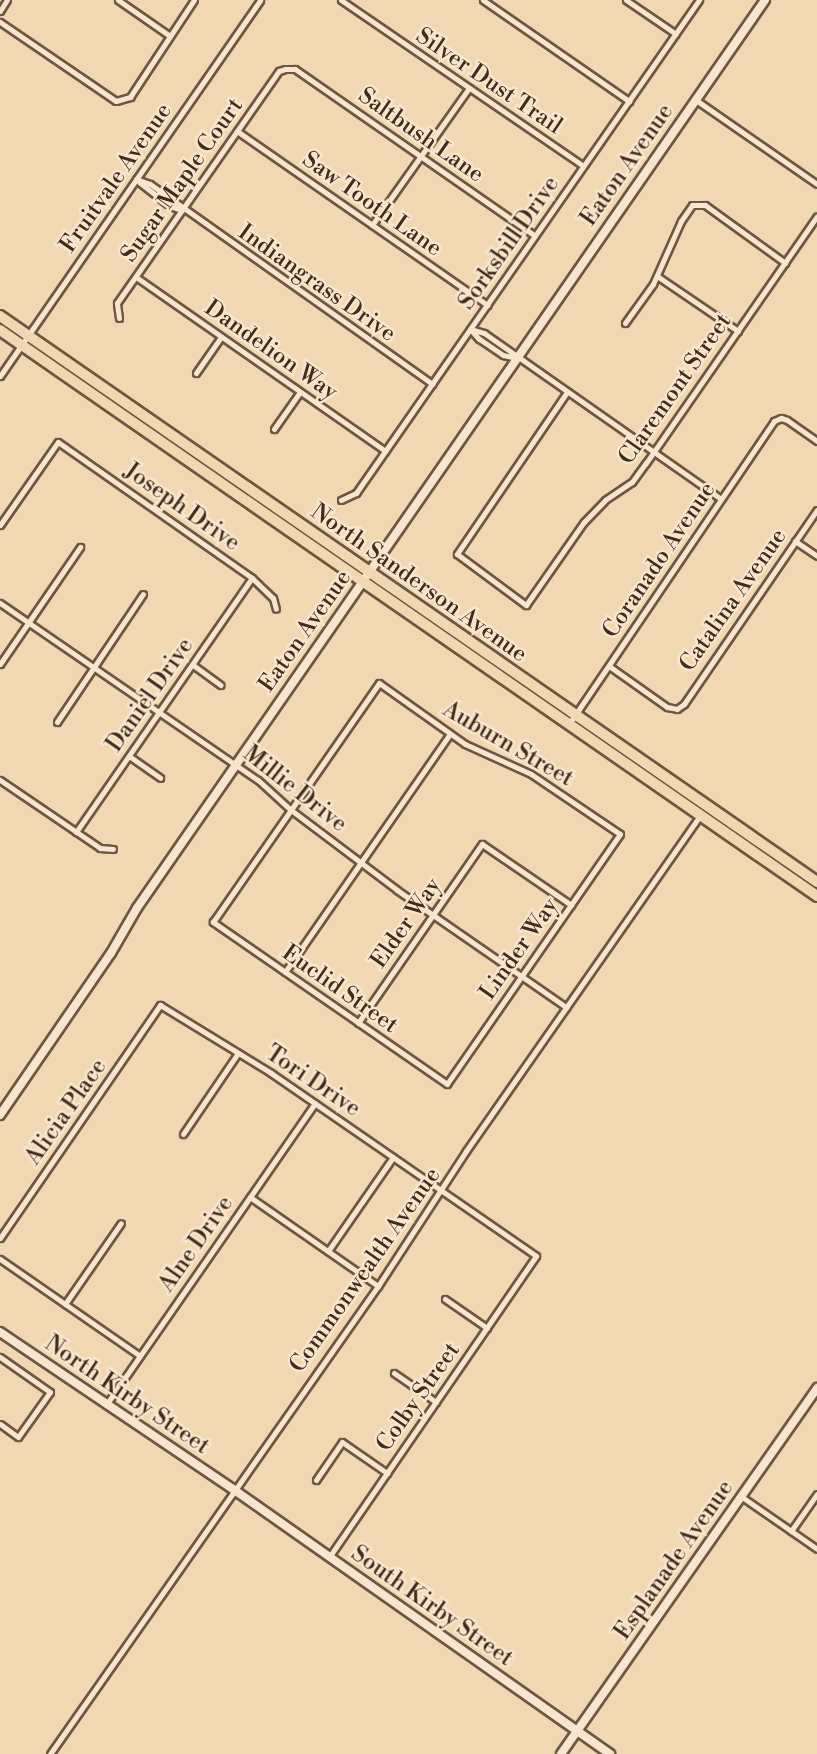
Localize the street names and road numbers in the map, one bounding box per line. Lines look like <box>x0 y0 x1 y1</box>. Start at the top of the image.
street label: Silver Dust Trail <box>411 22 567 140</box>
street label: Saltbush Lane <box>353 82 489 188</box>
street label: Sugar Maple Court <box>115 93 249 267</box>
street label: Fruitvale Avenue <box>54 98 178 258</box>
street label: Eaton Avenue <box>575 99 679 231</box>
street label: Saw Tooth Lane <box>297 146 447 262</box>
street label: Sorksbill Drive <box>453 171 565 315</box>
street label: Indiangrass Drive <box>233 218 401 348</box>
street label: Dandelion Way <box>199 294 343 406</box>
street label: Claremont Street <box>613 308 737 470</box>
street label: Joseph Drive <box>119 457 245 557</box>
street label: Coranado Avenue <box>597 477 721 643</box>
street label: North Sanderson Avenue <box>306 498 532 668</box>
street label: Catalina Avenue <box>674 523 792 677</box>
street label: Eaton Avenue <box>253 565 357 697</box>
street label: Daniel Drive <box>101 633 199 757</box>
street label: Auburn Street <box>438 696 578 792</box>
street label: Millie Drive <box>238 740 352 838</box>
street label: Elder Way <box>365 872 447 974</box>
street label: Linder Way <box>474 893 564 1005</box>
street label: Euclid Street <box>277 939 403 1039</box>
street label: Tori Drive <box>260 1039 366 1123</box>
street label: Alicia Place <box>19 1054 113 1170</box>
street label: Commonwealth Avenue <box>284 1162 446 1378</box>
street label: Alne Drive <box>153 1191 239 1297</box>
street label: North Kirby Street <box>39 1330 215 1460</box>
street label: Colby Street <box>370 1337 466 1457</box>
street label: Esplanade Avenue <box>609 1475 739 1645</box>
street label: South Kirby Street <box>346 1540 518 1672</box>

